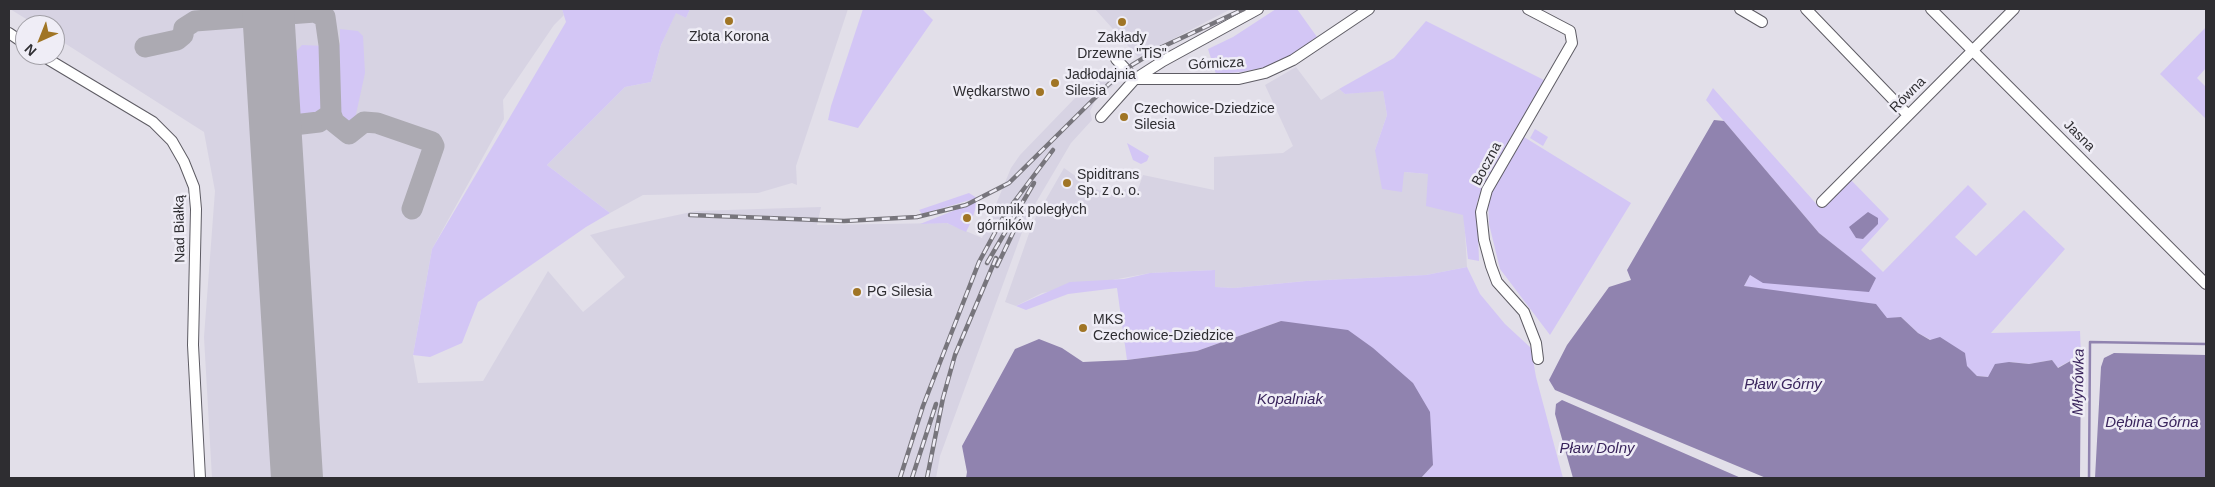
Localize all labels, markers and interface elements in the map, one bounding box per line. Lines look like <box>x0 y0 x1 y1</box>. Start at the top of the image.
north arrow <box>15 15 65 65</box>
marker: Złota Korona <box>723 15 735 27</box>
marker: Zakłady Drzewne "TiS" <box>1116 16 1128 28</box>
place label: Złota Korona <box>689 29 769 45</box>
place label: Zakłady Drzewne "TiS" <box>1077 30 1167 62</box>
text: N <box>21 41 39 59</box>
street label: Górnicza <box>1188 54 1244 74</box>
place label: Jadłodajnia Silesia <box>1065 67 1136 100</box>
street label: Równa <box>1887 74 1929 116</box>
marker: Jadłodajnia Silesia <box>1049 77 1061 89</box>
place label: Wędkarstwo <box>953 84 1030 100</box>
marker: Wędkarstwo <box>1034 86 1046 98</box>
place label: Czechowice-Dziedzice Silesia <box>1134 101 1275 134</box>
marker: Czechowice-Dziedzice Silesia <box>1118 111 1130 123</box>
street label: Jasna <box>2060 117 2098 155</box>
street label: Boczna <box>1469 139 1505 189</box>
place label: Spiditrans Sp. z o. o. <box>1077 167 1140 200</box>
marker: Spiditrans Sp. z o. o. <box>1061 177 1073 189</box>
street label: Nad Białką <box>171 195 189 263</box>
place label: Pomnik poległych górników <box>977 202 1087 234</box>
marker: Pomnik poległych górników <box>961 212 973 224</box>
place label: PG Silesia <box>867 284 932 300</box>
marker: PG Silesia <box>851 286 863 298</box>
place label: MKS Czechowice-Dziedzice <box>1093 312 1234 344</box>
marker: MKS Czechowice-Dziedzice <box>1077 322 1089 334</box>
water label: Młynówka <box>2069 349 2089 415</box>
water label: Pław Górny <box>1744 376 1822 394</box>
water label: Kopalniak <box>1257 391 1323 409</box>
water label: Dębina Górna <box>2105 414 2199 432</box>
water label: Pław Dolny <box>1559 440 1635 458</box>

